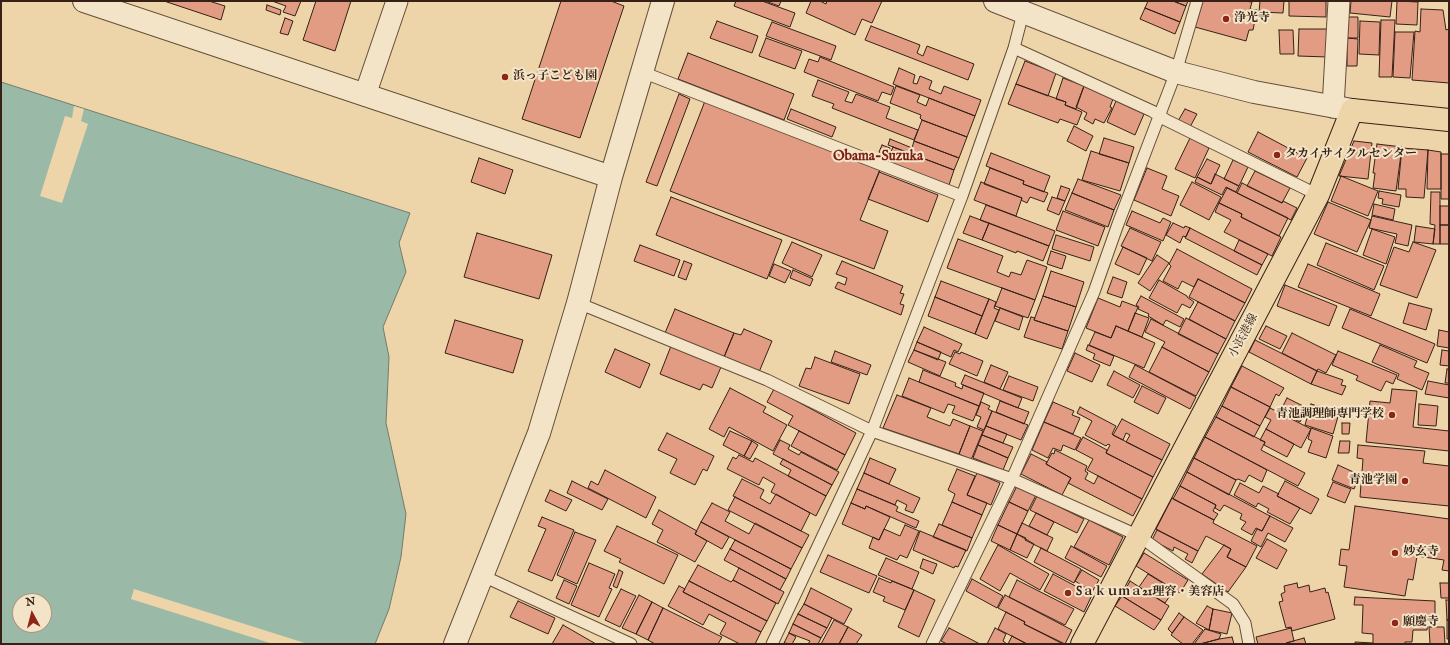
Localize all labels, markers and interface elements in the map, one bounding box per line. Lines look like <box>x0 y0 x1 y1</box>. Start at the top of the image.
place label: 浄光寺 <box>1234 12 1270 26</box>
marker: 浄光寺 <box>1221 14 1231 24</box>
place label: 浜っ子こども園 <box>513 70 597 84</box>
marker: 浜っ子こども園 <box>500 72 510 82</box>
place label: タカイサイクルセンター <box>1285 148 1417 162</box>
district label: Obama-Suzuka <box>833 149 923 165</box>
marker: タカイサイクルセンター <box>1272 150 1282 160</box>
street label: 小浜港線 <box>1226 311 1262 361</box>
place label: 青池調理師専門学校 <box>1276 408 1384 422</box>
marker: 青池調理師専門学校 <box>1387 410 1397 420</box>
place label: 青池学園 <box>1349 474 1397 488</box>
marker: 青池学園 <box>1400 476 1410 486</box>
place label: 妙玄寺 <box>1403 546 1439 560</box>
marker: 妙玄寺 <box>1390 548 1400 558</box>
place label: Sａｋｕｍａ21理容・美容店 <box>1076 586 1224 600</box>
marker: Sａｋｕｍａ21理容・美容店 <box>1063 588 1073 598</box>
north arrow <box>12 593 52 633</box>
text: N <box>25 595 36 610</box>
place label: 願慶寺 <box>1403 616 1439 630</box>
marker: 願慶寺 <box>1390 618 1400 628</box>

